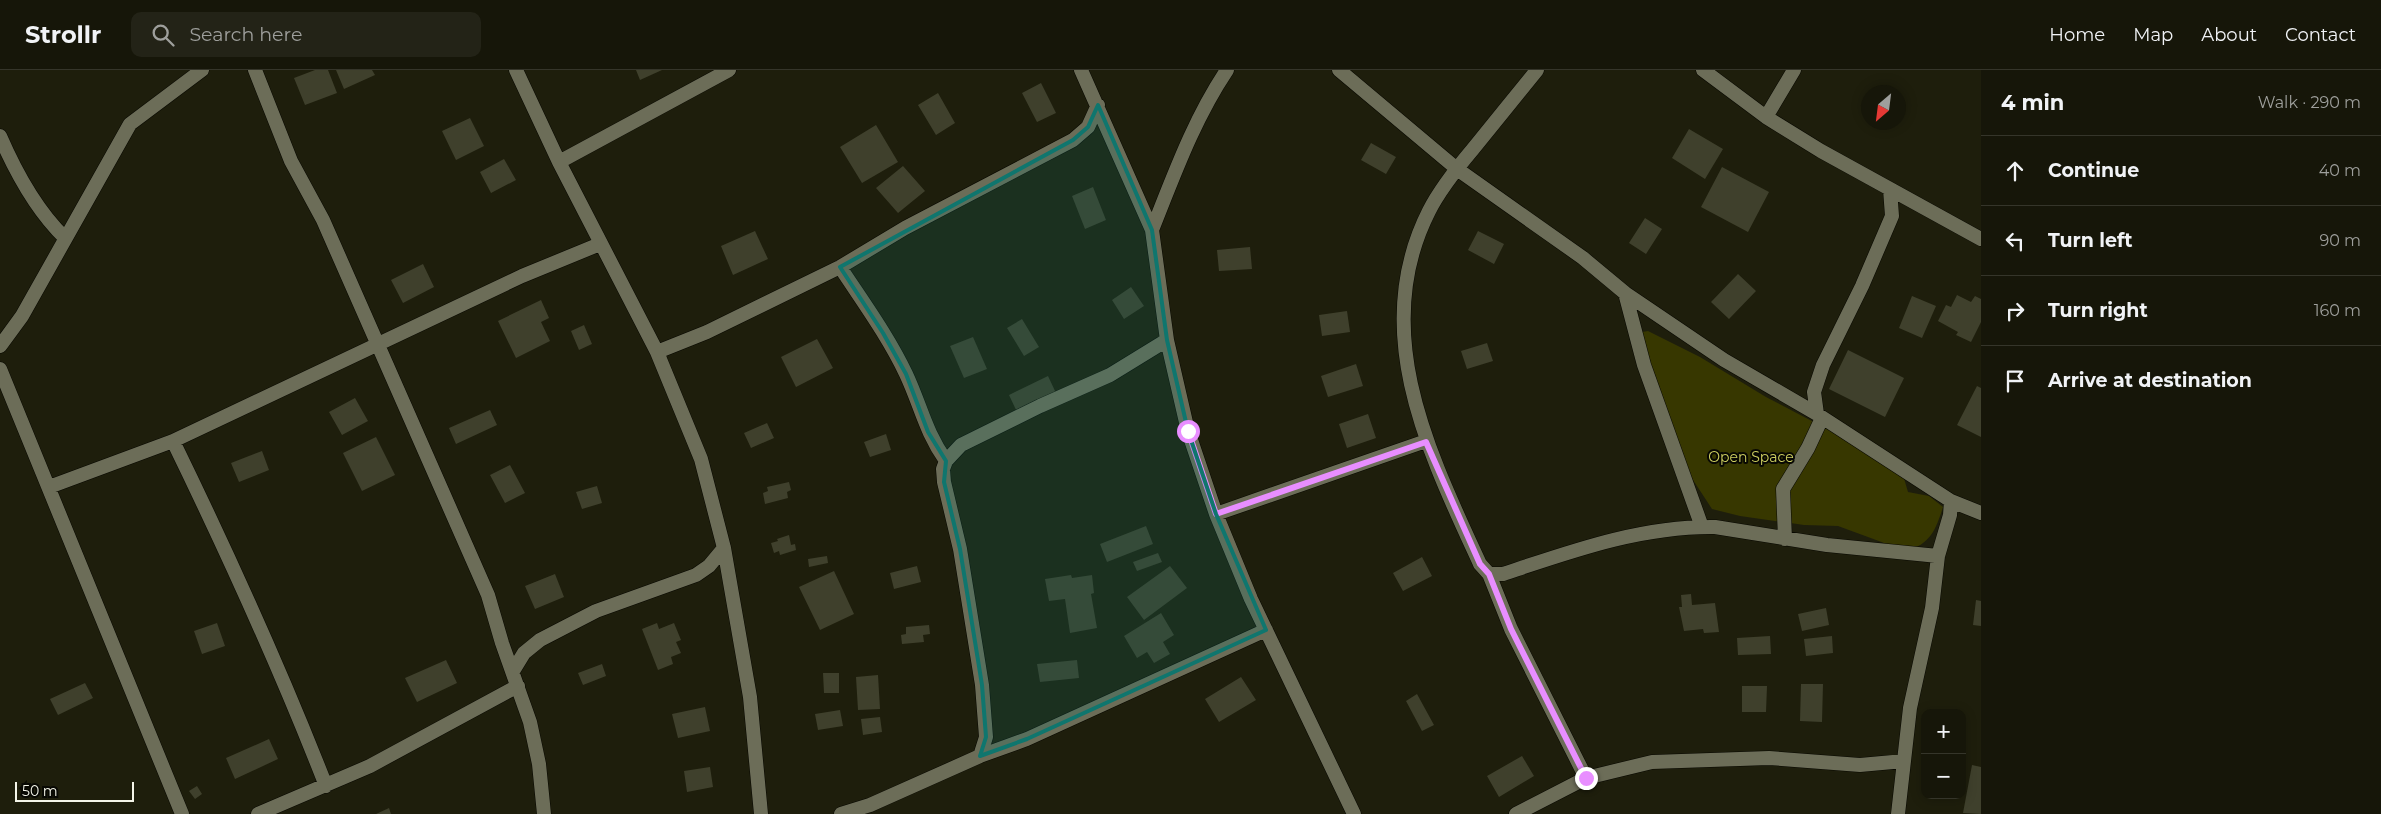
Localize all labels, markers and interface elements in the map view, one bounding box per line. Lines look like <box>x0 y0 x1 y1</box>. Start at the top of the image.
search box <box>131 12 481 57</box>
text: Strollr <box>25 20 101 49</box>
icon: search <box>149 21 177 49</box>
text: Search here <box>189 23 302 46</box>
text: Home <box>2049 24 2105 46</box>
text: Map <box>2133 24 2173 46</box>
text: About <box>2201 24 2257 46</box>
text: Contact <box>2285 24 2356 46</box>
north arrow <box>1861 85 1906 130</box>
text: 4 min <box>2001 90 2064 115</box>
text: Walk · 290 m <box>2258 93 2361 112</box>
icon: ahead <box>2001 157 2029 185</box>
text: Continue <box>2048 159 2139 182</box>
text: 40 m <box>2319 161 2361 180</box>
icon: left <box>2001 227 2029 255</box>
text: Turn left <box>2048 229 2133 252</box>
text: 90 m <box>2319 231 2361 250</box>
icon: right <box>2001 297 2029 325</box>
text: Turn right <box>2048 299 2148 322</box>
text: 160 m <box>2314 301 2361 320</box>
icon: arrive <box>2001 367 2029 395</box>
text: Arrive at destination <box>2048 369 2252 392</box>
route start <box>1177 420 1200 443</box>
park label: Open Space <box>1708 448 1794 466</box>
map controls <box>1921 709 1966 799</box>
button: + <box>1921 709 1966 754</box>
button: − <box>1921 754 1966 799</box>
route end <box>1575 767 1598 790</box>
scale bar <box>15 779 134 802</box>
text: 50 m <box>22 782 58 800</box>

